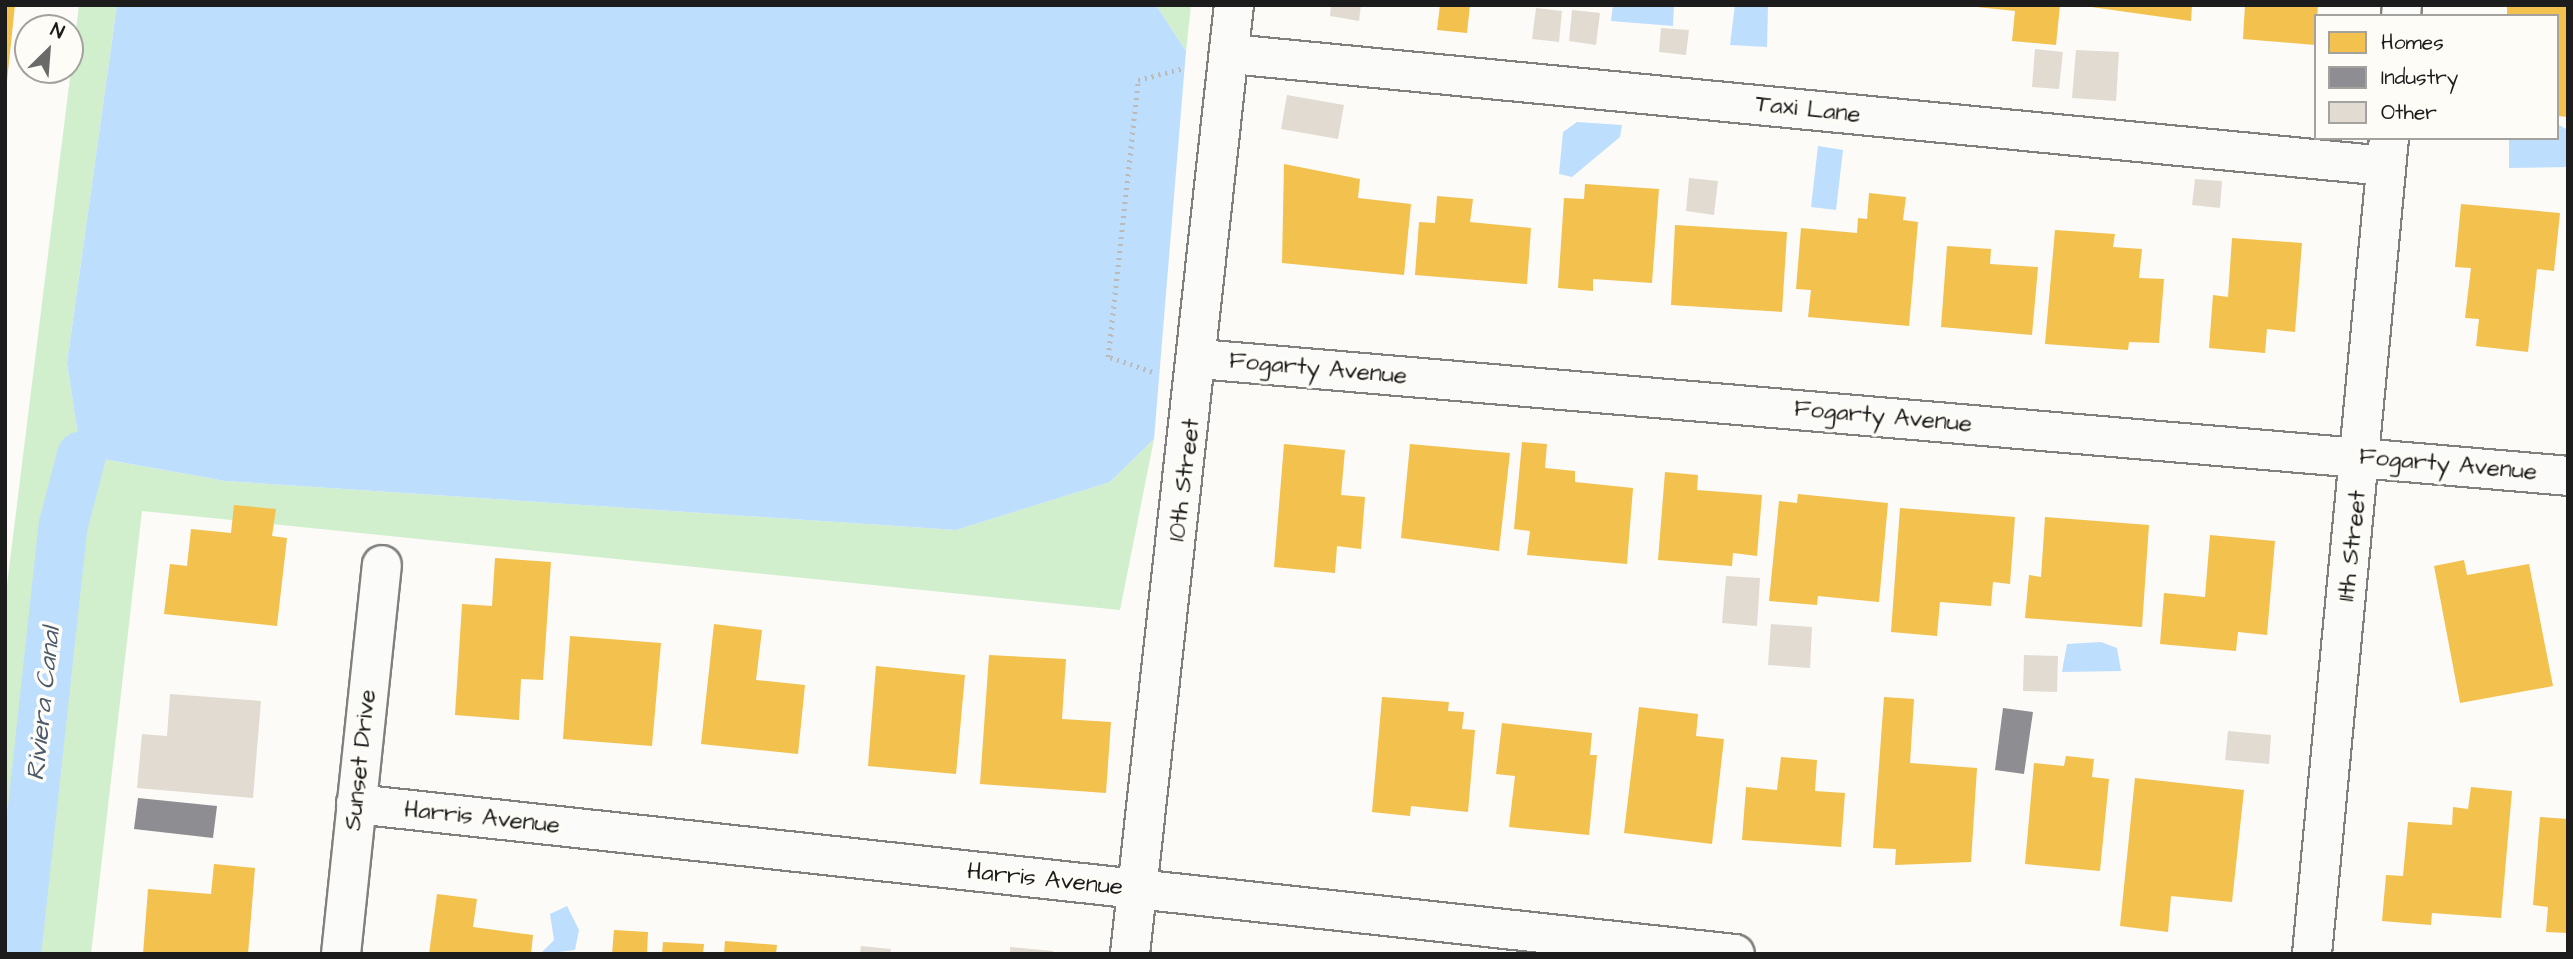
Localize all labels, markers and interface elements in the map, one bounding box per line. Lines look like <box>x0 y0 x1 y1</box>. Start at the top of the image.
north arrow <box>14 14 84 84</box>
legend <box>2314 14 2559 140</box>
text: N <box>46 17 68 46</box>
text: Homes <box>2381 28 2444 57</box>
text: Industry <box>2381 63 2458 92</box>
street label: Taxi Lane <box>1754 90 1862 130</box>
text: Other <box>2381 98 2437 127</box>
street label: Fogarty Avenue <box>1228 347 1408 391</box>
street label: Fogarty Avenue <box>1793 395 1973 439</box>
street label: 10th Street <box>1163 417 1207 543</box>
street label: Fogarty Avenue <box>2358 443 2538 487</box>
street label: 11th Street <box>2333 489 2373 603</box>
water label: Riviera Canal <box>20 626 68 782</box>
street label: Sunset Drive <box>339 688 383 832</box>
street label: Harris Avenue <box>403 795 561 841</box>
street label: Harris Avenue <box>966 857 1124 903</box>

